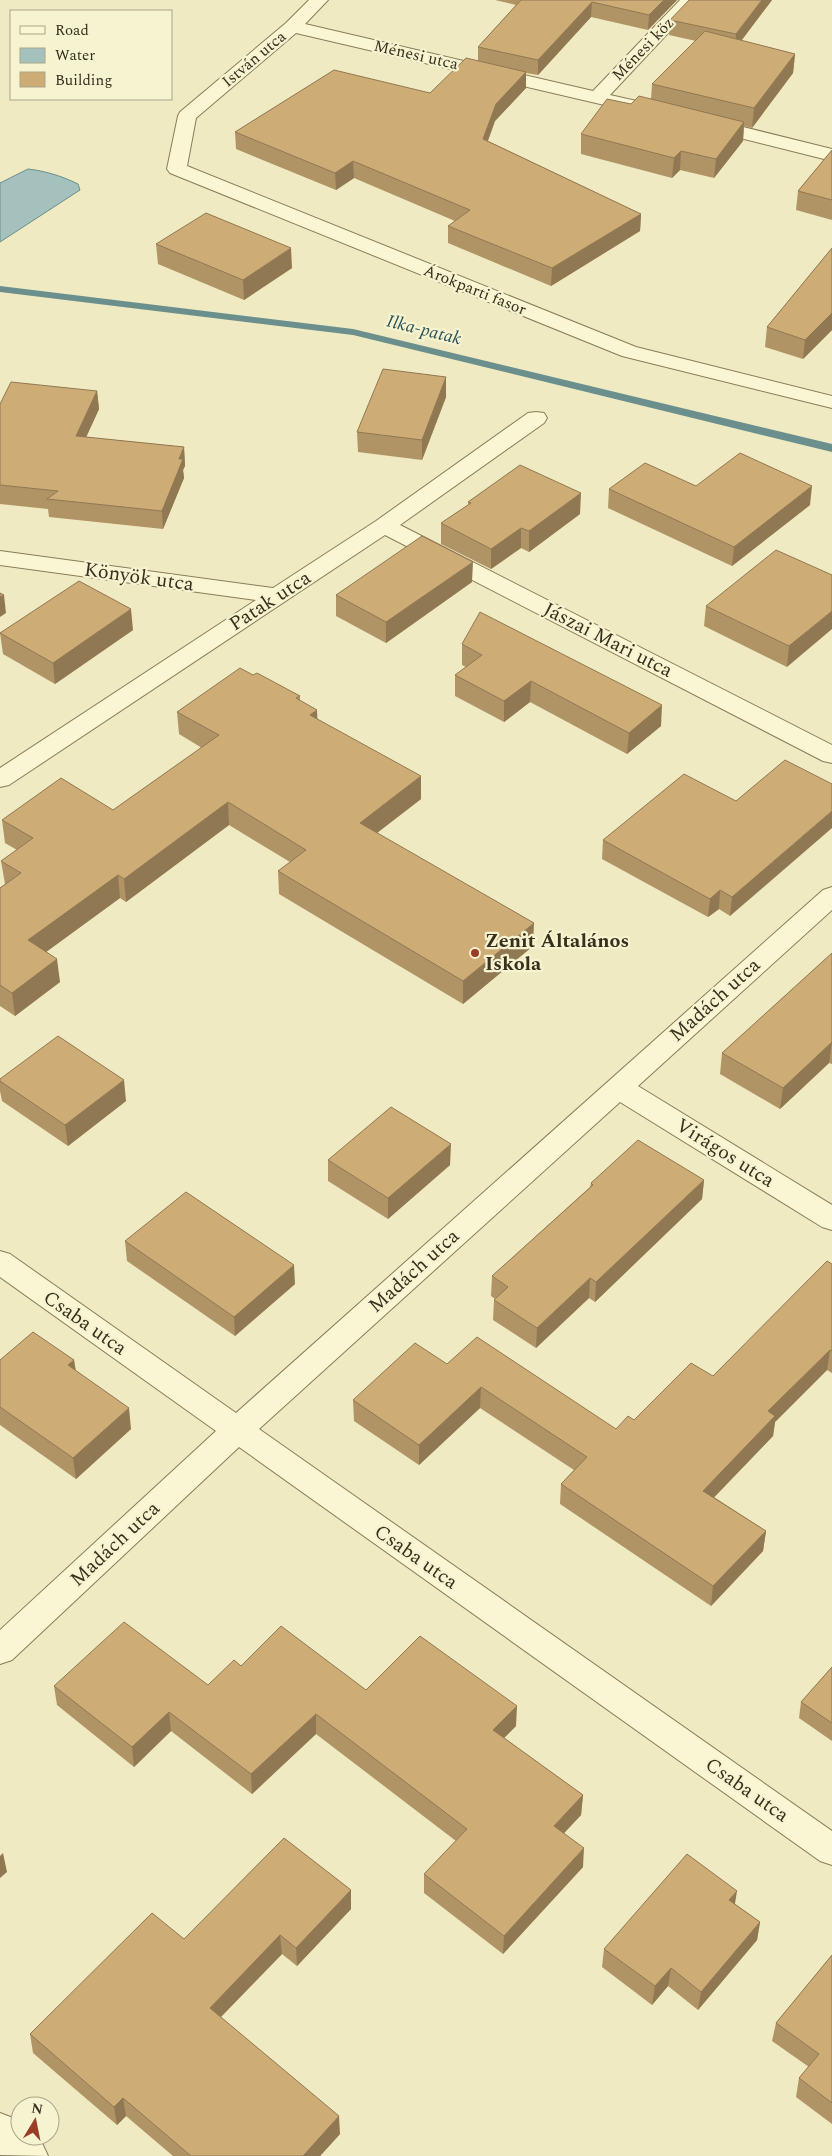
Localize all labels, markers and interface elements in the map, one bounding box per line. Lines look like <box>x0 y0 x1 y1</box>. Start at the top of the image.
legend <box>10 10 172 100</box>
street label: Ménesi köz <box>606 12 680 86</box>
text: Road <box>55 19 89 42</box>
street label: István utca <box>217 25 292 93</box>
street label: Ménesi utca <box>371 34 461 76</box>
text: Water <box>55 44 95 67</box>
text: Building <box>55 69 112 92</box>
street label: Árokparti fasor <box>420 258 530 322</box>
water label: Ilka-patak <box>384 308 465 352</box>
street label: Könyök utca <box>82 554 196 600</box>
street label: Patak utca <box>223 563 317 639</box>
street label: Jászai Mari utca <box>538 594 678 686</box>
place label: Zenit Általános Iskola <box>485 926 629 979</box>
marker: Zenit Általános Iskola <box>469 947 481 959</box>
street label: Madách utca <box>663 951 767 1049</box>
street label: Virágos utca <box>670 1111 780 1195</box>
street label: Madách utca <box>362 1222 466 1320</box>
street label: Csaba utca <box>37 1283 133 1363</box>
street label: Madách utca <box>63 1494 167 1594</box>
street label: Csaba utca <box>368 1517 464 1597</box>
street label: Csaba utca <box>699 1750 795 1830</box>
north arrow <box>10 2096 60 2146</box>
text: N <box>30 2097 45 2120</box>

